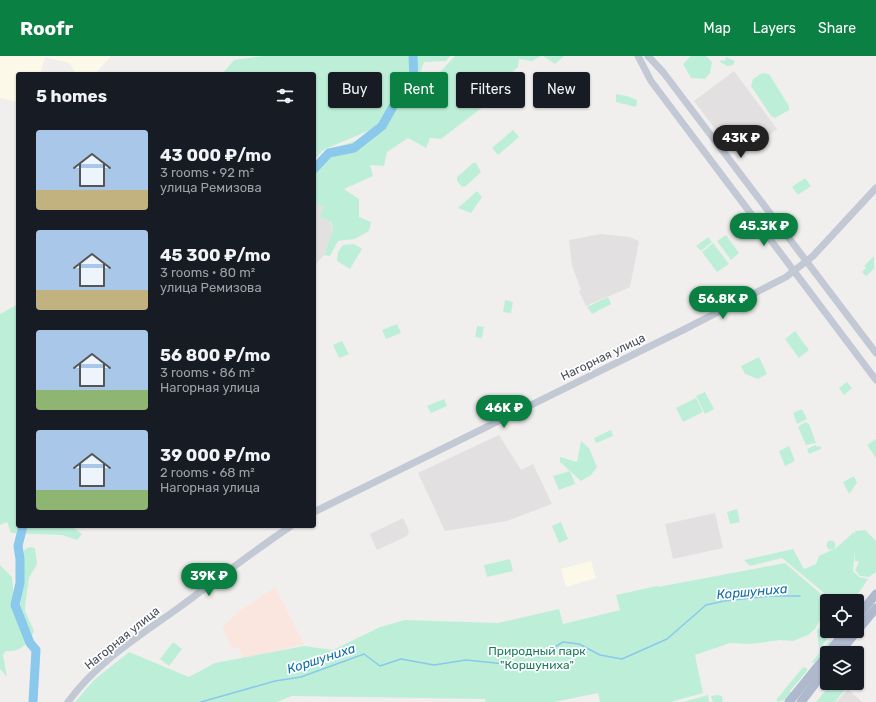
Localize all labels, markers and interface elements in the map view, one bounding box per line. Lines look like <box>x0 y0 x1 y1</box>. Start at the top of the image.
text: Roofr <box>20 17 73 40</box>
text: Map <box>704 20 731 37</box>
text: Layers <box>753 20 796 37</box>
text: Share <box>818 20 856 37</box>
chip: Buy <box>328 72 382 108</box>
chip: Rent <box>390 72 448 108</box>
chip: Filters <box>456 72 525 108</box>
chip: New <box>533 72 590 108</box>
icon: filters <box>274 85 296 107</box>
text: 5 homes <box>36 86 107 106</box>
pin: 43K ₽ <box>713 125 769 159</box>
text: 43K ₽ <box>722 130 760 145</box>
text: 43 000 ₽/mo <box>160 145 271 165</box>
icon: home <box>68 146 116 194</box>
text: 3 rooms · 92 m² <box>160 165 254 180</box>
text: улица Ремизова <box>160 180 262 195</box>
pin: 45.3K ₽ <box>727 213 801 247</box>
text: 45.3K ₽ <box>739 218 789 233</box>
text: 45 300 ₽/mo <box>160 245 271 265</box>
icon: home <box>68 246 116 294</box>
text: 3 rooms · 80 m² <box>160 265 255 280</box>
text: улица Ремизова <box>160 280 262 295</box>
pin: 56.8K ₽ <box>686 286 760 320</box>
text: 56.8K ₽ <box>698 291 748 306</box>
street label: Нагорная улица <box>558 330 648 384</box>
text: 56 800 ₽/mo <box>160 345 271 365</box>
icon: home <box>68 346 116 394</box>
text: 3 rooms · 86 m² <box>160 365 255 380</box>
text: Нагорная улица <box>160 380 260 395</box>
pin: 46K ₽ <box>476 395 532 429</box>
text: 46K ₽ <box>485 400 523 415</box>
text: 39 000 ₽/mo <box>160 445 271 465</box>
icon: home <box>68 446 116 494</box>
text: 2 rooms · 68 m² <box>160 465 255 480</box>
text: Нагорная улица <box>160 480 260 495</box>
pin: 39K ₽ <box>181 563 237 597</box>
text: 39K ₽ <box>190 568 228 583</box>
water label: Коршуниха <box>716 581 788 602</box>
map controls <box>820 594 864 690</box>
button: locate <box>820 594 864 638</box>
street label: Нагорная улица <box>82 604 162 672</box>
water label: Коршуниха <box>285 640 358 677</box>
park label: Природный парк "Коршуниха" <box>488 644 586 672</box>
button: layers <box>820 646 864 690</box>

